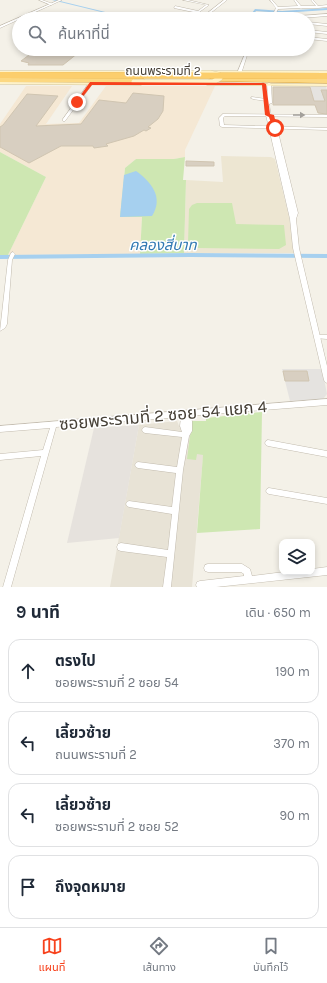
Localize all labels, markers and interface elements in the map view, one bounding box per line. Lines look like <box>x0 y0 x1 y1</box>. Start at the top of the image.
search box <box>12 12 315 56</box>
icon: search <box>26 23 48 45</box>
text: ค้นหาที่นี่ <box>58 25 110 43</box>
street label: ถนนพระรามที่ 2 <box>125 62 201 78</box>
route end <box>68 93 86 111</box>
one-way arrow <box>293 112 306 118</box>
route start <box>266 119 284 137</box>
water label: คลองสี่บาท <box>129 234 198 254</box>
street label: ซอยพระรามที่ 2 ซอย 54 แยก 4 <box>58 394 268 434</box>
map controls <box>279 539 315 575</box>
button: layers <box>279 539 315 575</box>
text: 9 นาที <box>16 602 60 622</box>
text: เดิน · 650 m <box>245 605 311 620</box>
text: ตรงไป <box>55 652 96 670</box>
icon: ahead <box>17 660 39 682</box>
text: 190 m <box>275 664 310 679</box>
text: ซอยพระรามที่ 2 ซอย 54 <box>55 675 179 690</box>
text: เลี้ยวซ้าย <box>55 724 111 742</box>
icon: left <box>17 732 39 754</box>
text: 370 m <box>273 736 310 751</box>
text: ถนนพระรามที่ 2 <box>55 747 137 762</box>
text: เลี้ยวซ้าย <box>55 796 111 814</box>
icon: left <box>17 804 39 826</box>
text: 90 m <box>279 808 310 823</box>
text: ซอยพระรามที่ 2 ซอย 52 <box>55 819 179 834</box>
icon: arrive <box>17 876 39 898</box>
text: ถึงจุดหมาย <box>55 878 126 896</box>
tab: แผนที่ <box>39 935 65 976</box>
tab: เส้นทาง <box>143 935 176 976</box>
tab: บันทึกไว้ <box>253 935 288 976</box>

